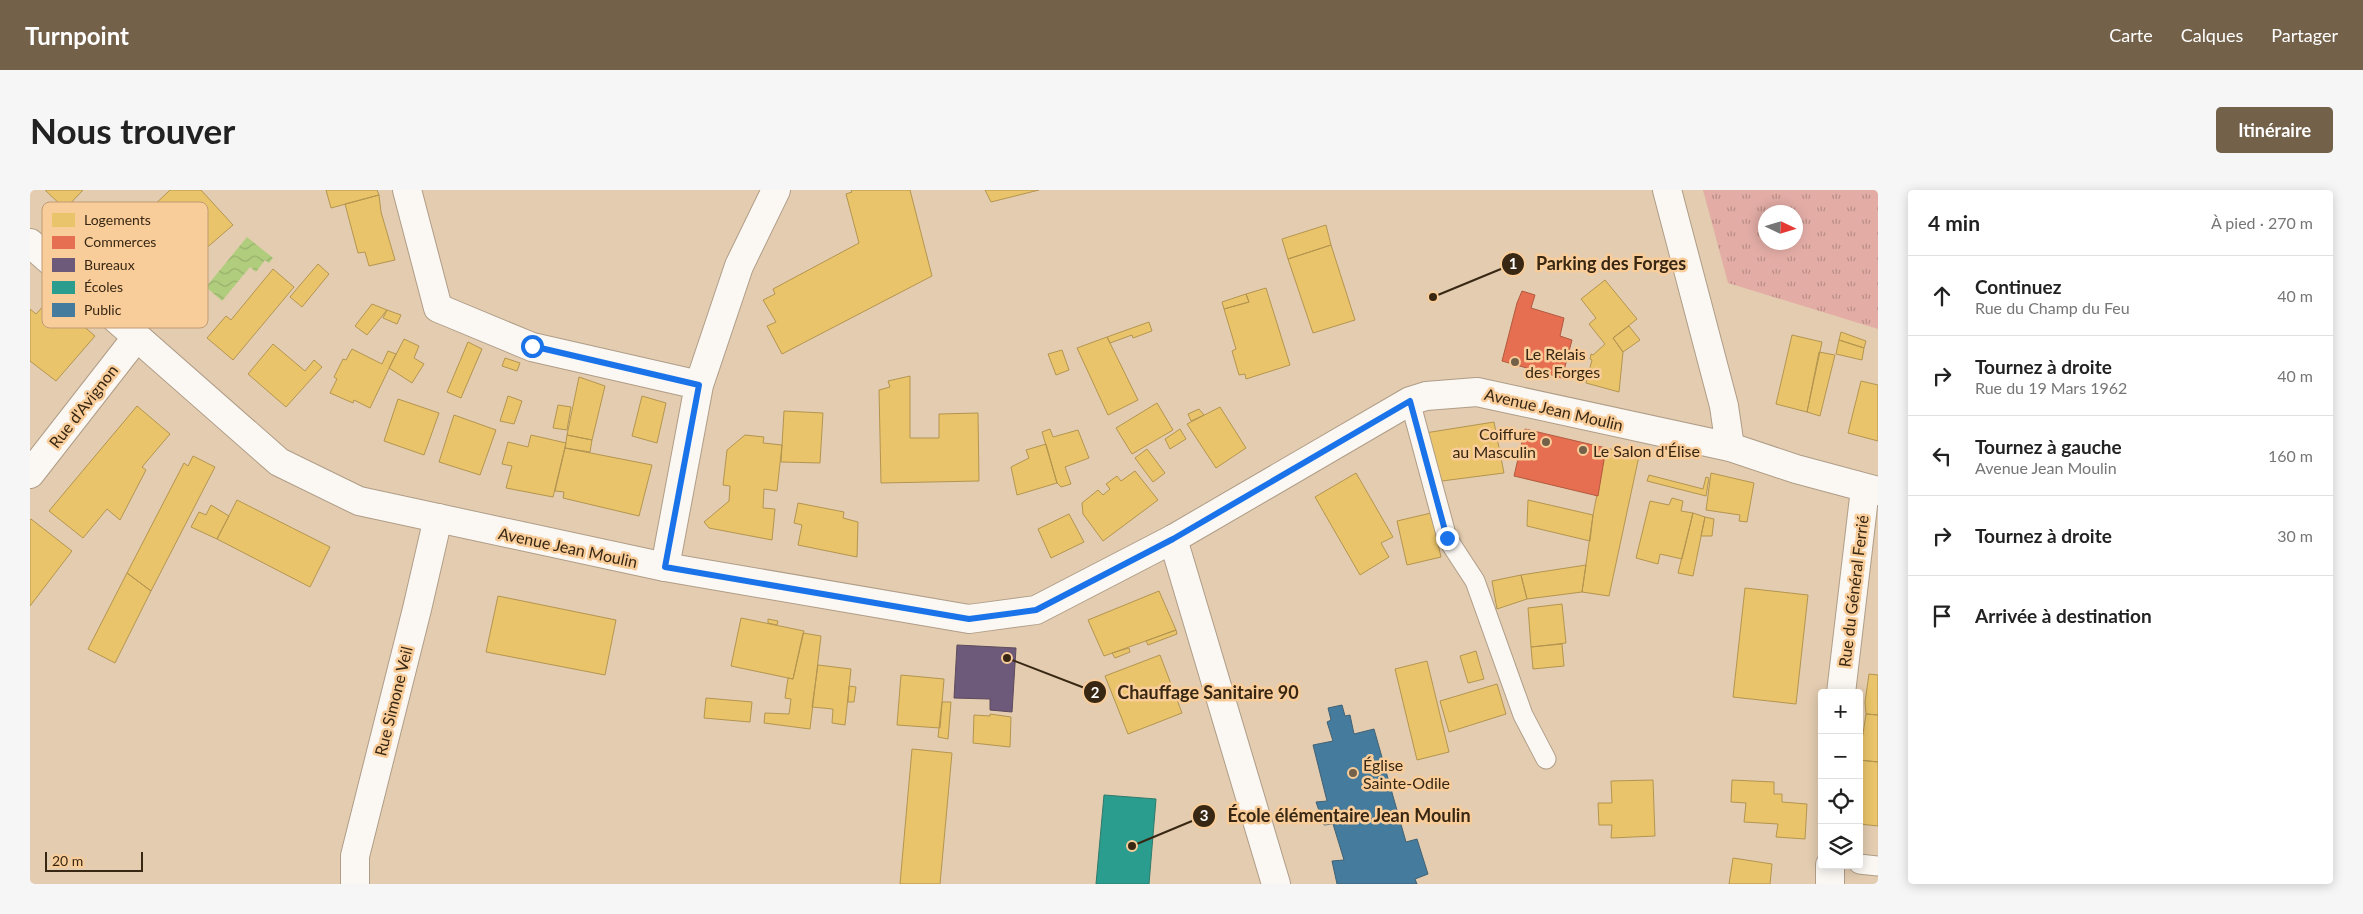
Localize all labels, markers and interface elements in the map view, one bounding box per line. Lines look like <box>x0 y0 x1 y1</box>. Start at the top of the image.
text: Turnpoint <box>25 21 129 50</box>
text: Carte <box>2109 24 2153 46</box>
text: Calques <box>2181 24 2243 46</box>
text: Partager <box>2271 24 2338 46</box>
button: Itinéraire <box>2216 107 2333 153</box>
text: Nous trouver <box>30 109 235 151</box>
legend <box>42 202 208 328</box>
north arrow <box>1758 205 1803 250</box>
text: 4 min <box>1928 210 1980 235</box>
text: Logements <box>84 211 151 228</box>
text: À pied · 270 m <box>2211 213 2313 232</box>
text: Commerces <box>84 233 156 250</box>
callout: Parking des Forges <box>1501 247 1696 280</box>
text: Parking des Forges <box>1536 252 1686 274</box>
text: 1 <box>1509 254 1517 272</box>
text: Bureaux <box>84 256 135 273</box>
text: Continuez <box>1975 275 2061 298</box>
text: Écoles <box>84 278 123 295</box>
icon: ahead <box>1928 282 1956 310</box>
text: 40 m <box>2277 286 2313 305</box>
text: Rue du Champ du Feu <box>1975 298 2130 317</box>
text: Public <box>84 301 122 318</box>
route start <box>521 335 544 358</box>
place label: Le Relais des Forges <box>1525 344 1600 381</box>
text: Tournez à droite <box>1975 355 2112 378</box>
marker: Le Relais des Forges <box>1509 356 1521 368</box>
street label: Rue d'Avignon <box>45 361 121 451</box>
icon: right <box>1928 362 1956 390</box>
text: 40 m <box>2277 366 2313 385</box>
text: Rue du 19 Mars 1962 <box>1975 378 2127 397</box>
street label: Avenue Jean Moulin <box>1483 384 1625 434</box>
place label: Coiffure au Masculin <box>1452 424 1536 461</box>
text: Tournez à gauche <box>1975 435 2122 458</box>
marker: Coiffure au Masculin <box>1540 436 1552 448</box>
place label: Le Salon d'Élise <box>1593 441 1700 460</box>
icon: left <box>1928 442 1956 470</box>
marker: Le Salon d'Élise <box>1577 444 1589 456</box>
text: 160 m <box>2268 446 2313 465</box>
text: Avenue Jean Moulin <box>1975 458 2117 477</box>
street label: Rue du Général Ferrié <box>1834 514 1872 668</box>
icon: right <box>1928 522 1956 550</box>
street label: Avenue Jean Moulin <box>497 523 639 571</box>
text: Tournez à droite <box>1975 524 2112 547</box>
text: 30 m <box>2277 526 2313 545</box>
route end <box>1436 527 1459 550</box>
icon: arrive <box>1928 602 1956 630</box>
text: Arrivée à destination <box>1975 604 2152 627</box>
street label: Rue Simone Veil <box>370 644 416 758</box>
callout: Chauffage Sanitaire 90 <box>1082 676 1309 709</box>
text: Chauffage Sanitaire 90 <box>1117 681 1299 703</box>
text: 2 <box>1091 683 1100 701</box>
map controls <box>1818 689 1863 869</box>
button: + <box>1818 689 1863 734</box>
button: − <box>1818 734 1863 779</box>
place label: Église Sainte-Odile <box>1363 755 1450 792</box>
marker: Église Sainte-Odile <box>1347 767 1359 779</box>
button: locate <box>1818 779 1863 824</box>
callout: École élémentaire Jean Moulin <box>1192 800 1480 833</box>
text: École élémentaire Jean Moulin <box>1227 804 1471 826</box>
text: 3 <box>1200 806 1208 824</box>
button: layers <box>1818 824 1863 869</box>
scale bar <box>45 849 142 872</box>
text: 20 m <box>52 852 83 869</box>

